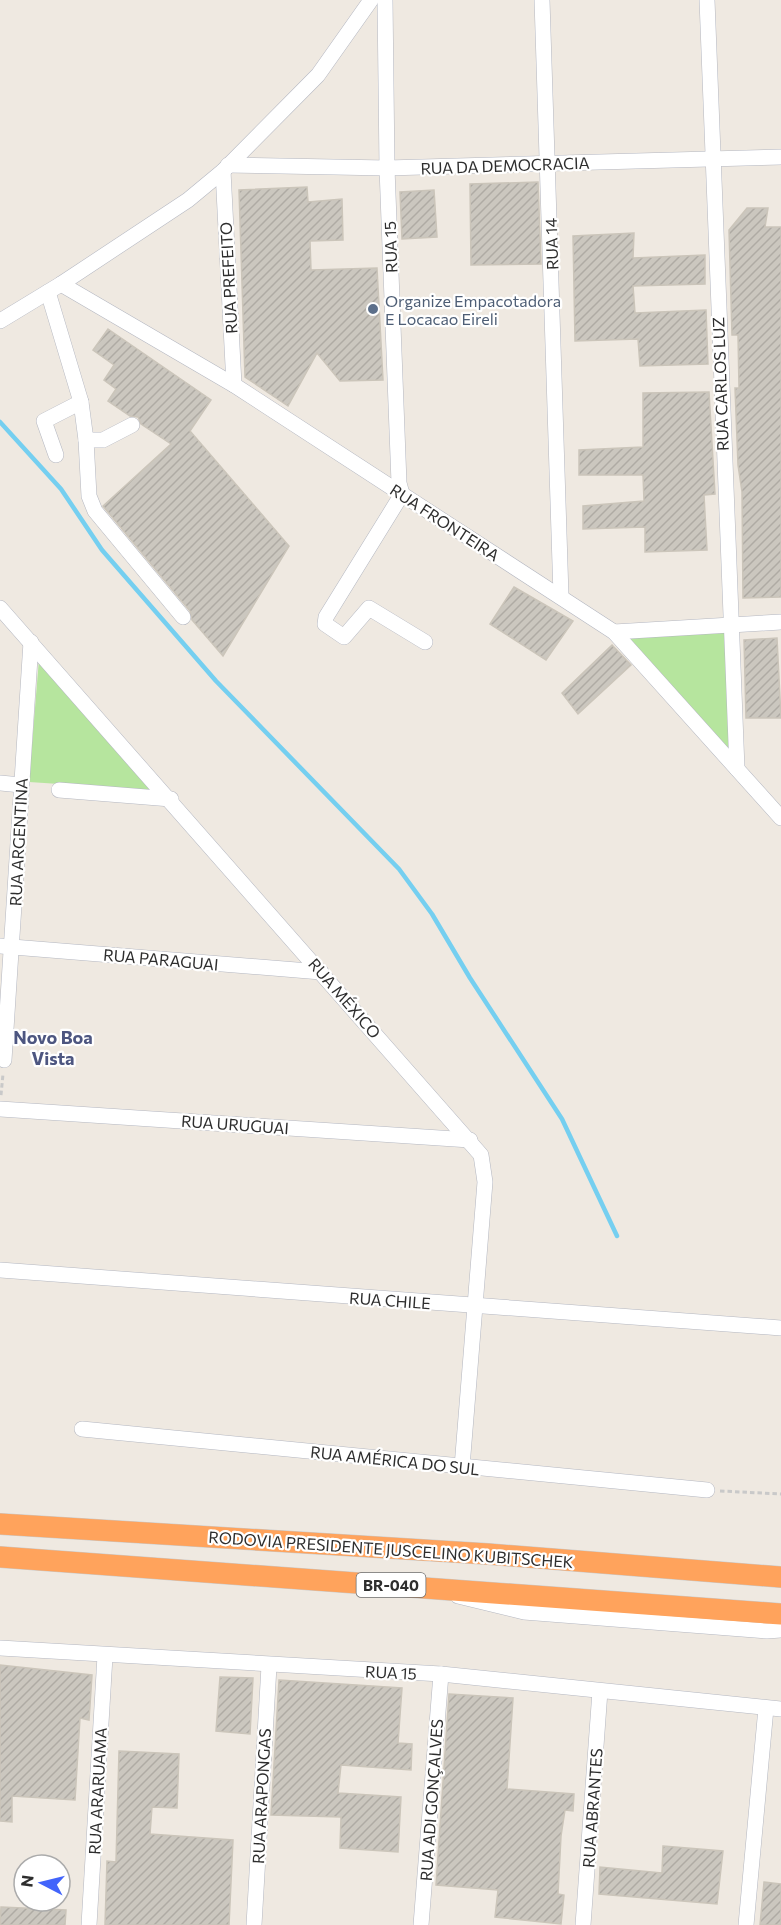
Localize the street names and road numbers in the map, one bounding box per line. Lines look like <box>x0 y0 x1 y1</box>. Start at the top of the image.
street label: RUA DA DEMOCRACIA <box>420 153 590 177</box>
street label: RUA 14 <box>541 217 561 270</box>
street label: RUA 15 <box>380 221 400 273</box>
street label: RUA PREFEITO <box>216 222 240 334</box>
street label: RUA CARLOS LUZ <box>708 317 732 451</box>
street label: RUA FRONTEIRA <box>387 480 503 564</box>
street label: RUA ARGENTINA <box>5 777 31 907</box>
street label: RUA PARAGUAI <box>103 944 219 974</box>
street label: RUA MÉXICO <box>305 954 385 1042</box>
street label: RUA URUGUAI <box>181 1111 289 1137</box>
street label: RUA CHILE <box>349 1288 431 1312</box>
street label: RUA AMÉRICA DO SUL <box>309 1442 481 1478</box>
street label: RODOVIA PRESIDENTE JUSCELINO KUBITSCHEK <box>208 1527 574 1571</box>
road number: BR-040 <box>356 1573 426 1597</box>
street label: RUA 15 <box>365 1661 417 1683</box>
street label: RUA ADI GONÇALVES <box>416 1718 446 1882</box>
street label: RUA ARARUAMA <box>84 1727 110 1855</box>
street label: RUA ARAPONGAS <box>248 1728 274 1864</box>
street label: RUA ABRANTES <box>578 1747 606 1869</box>

